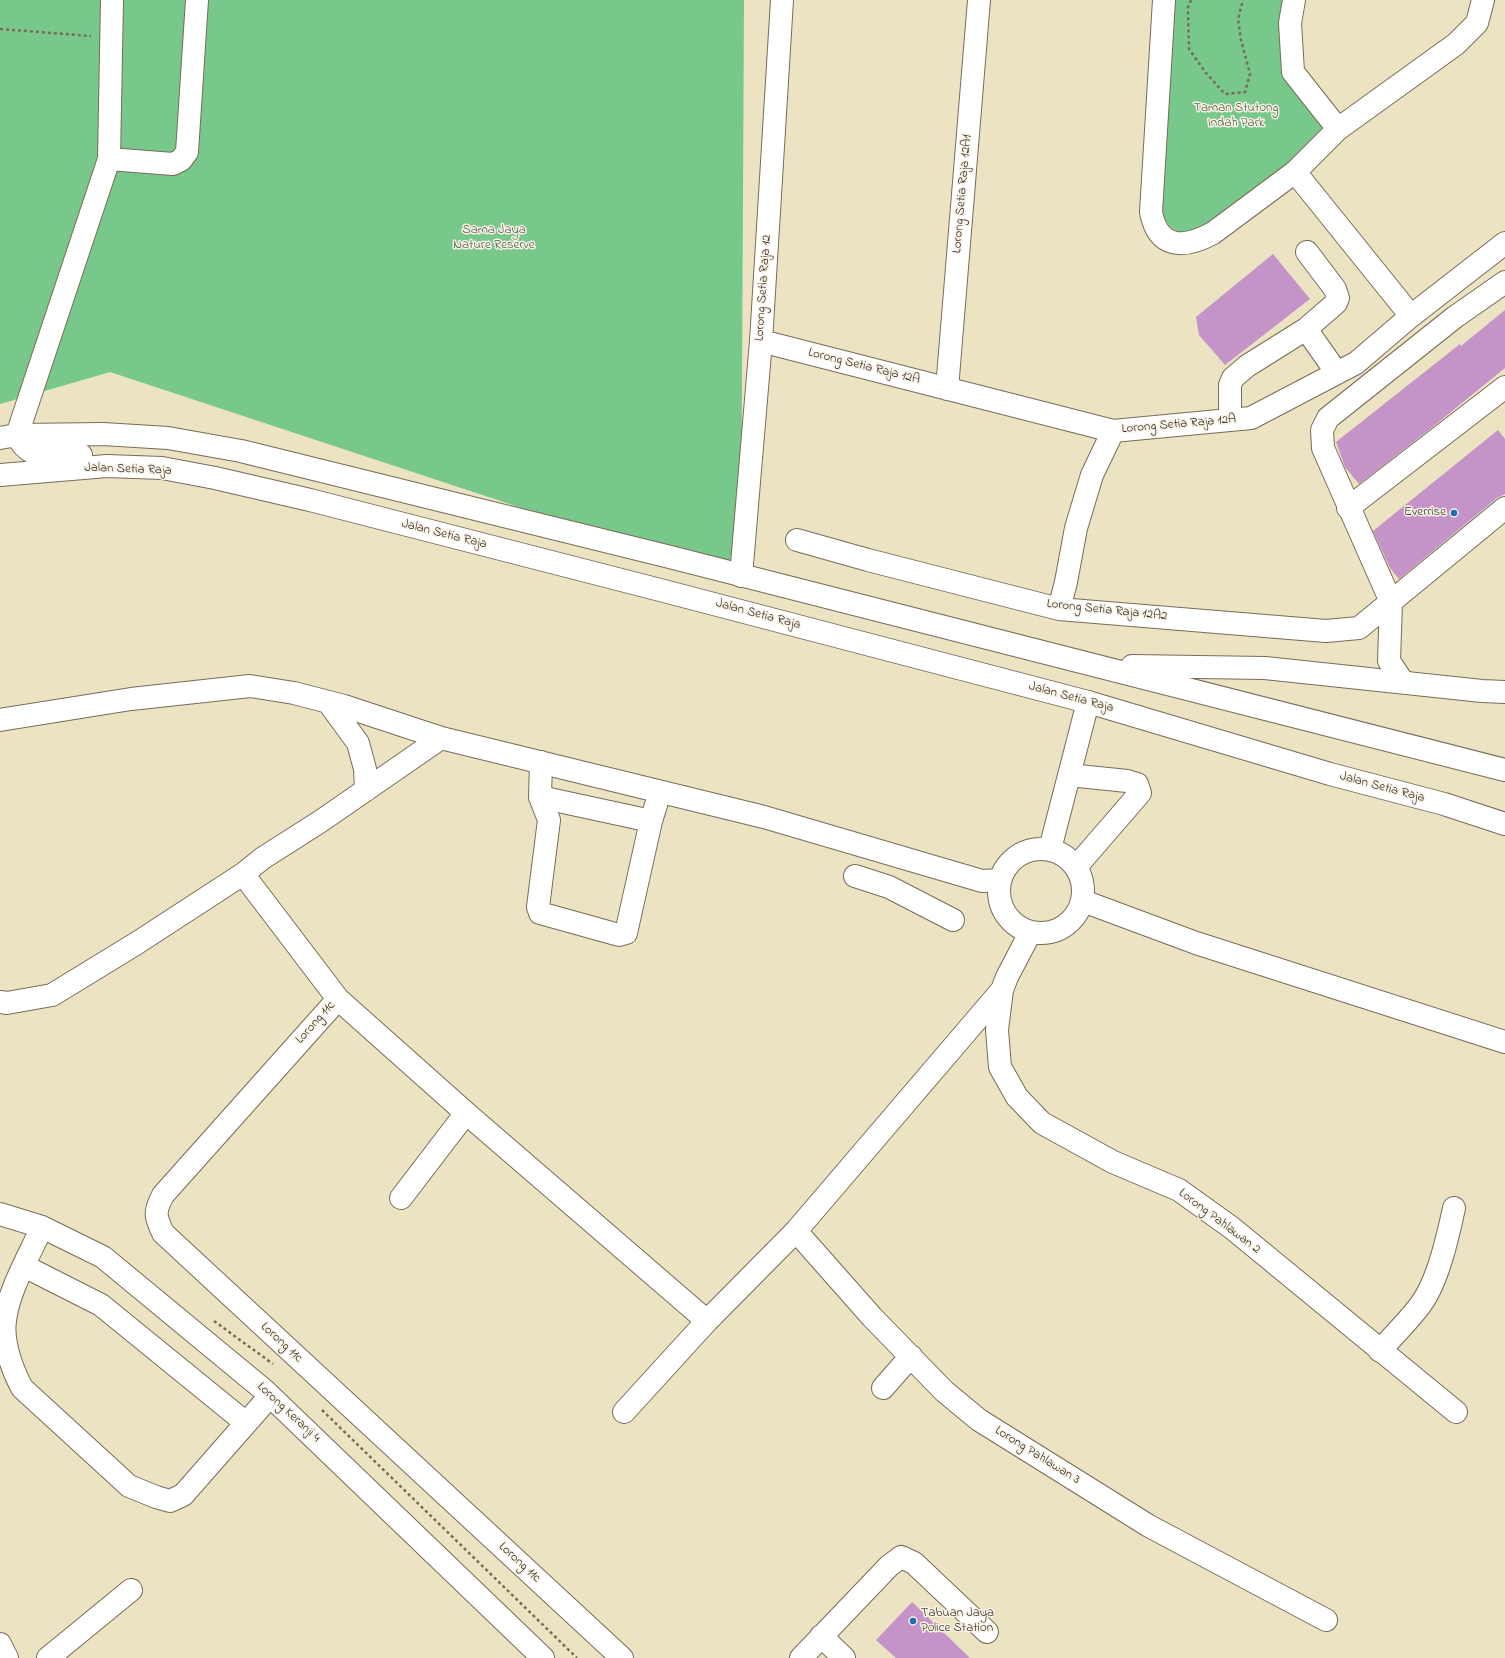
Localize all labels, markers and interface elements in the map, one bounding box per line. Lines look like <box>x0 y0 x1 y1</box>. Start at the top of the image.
park label: Taman Stutong Indah Park <box>1194 101 1278 132</box>
street label: Lorong Setia Raja 12A1 <box>950 134 976 254</box>
park label: Sama Jaya Nature Reserve <box>453 223 535 254</box>
street label: Lorong Setia Raja 12 <box>752 234 776 342</box>
street label: Lorong Setia Raja 12A <box>806 346 922 388</box>
street label: Lorong Setia Raja 12A <box>1121 412 1237 438</box>
street label: Jalan Setia Raja <box>84 461 172 479</box>
place label: Everrise <box>1404 505 1446 521</box>
marker: Everrise <box>1449 508 1459 518</box>
street label: Jalan Setia Raja <box>400 517 488 553</box>
street label: Jalan Setia Raja <box>714 596 802 634</box>
street label: Lorong Setia Raja 12A2 <box>1046 597 1168 625</box>
street label: Jalan Setia Raja <box>1027 679 1115 717</box>
street label: Jalan Setia Raja <box>1338 769 1426 807</box>
street label: Lorong 11c <box>293 998 339 1048</box>
street label: Lorong Pahlawan 2 <box>1175 1186 1263 1258</box>
street label: Lorong 11c <box>257 1320 305 1366</box>
street label: Lorong Keranji 4 <box>253 1380 323 1446</box>
street label: Lorong Pahlawan 3 <box>991 1424 1083 1488</box>
street label: Lorong 11c <box>495 1540 543 1586</box>
place label: Tabuan Jaya Police Station <box>921 1606 994 1637</box>
marker: Tabuan Jaya Police Station <box>908 1616 918 1626</box>

